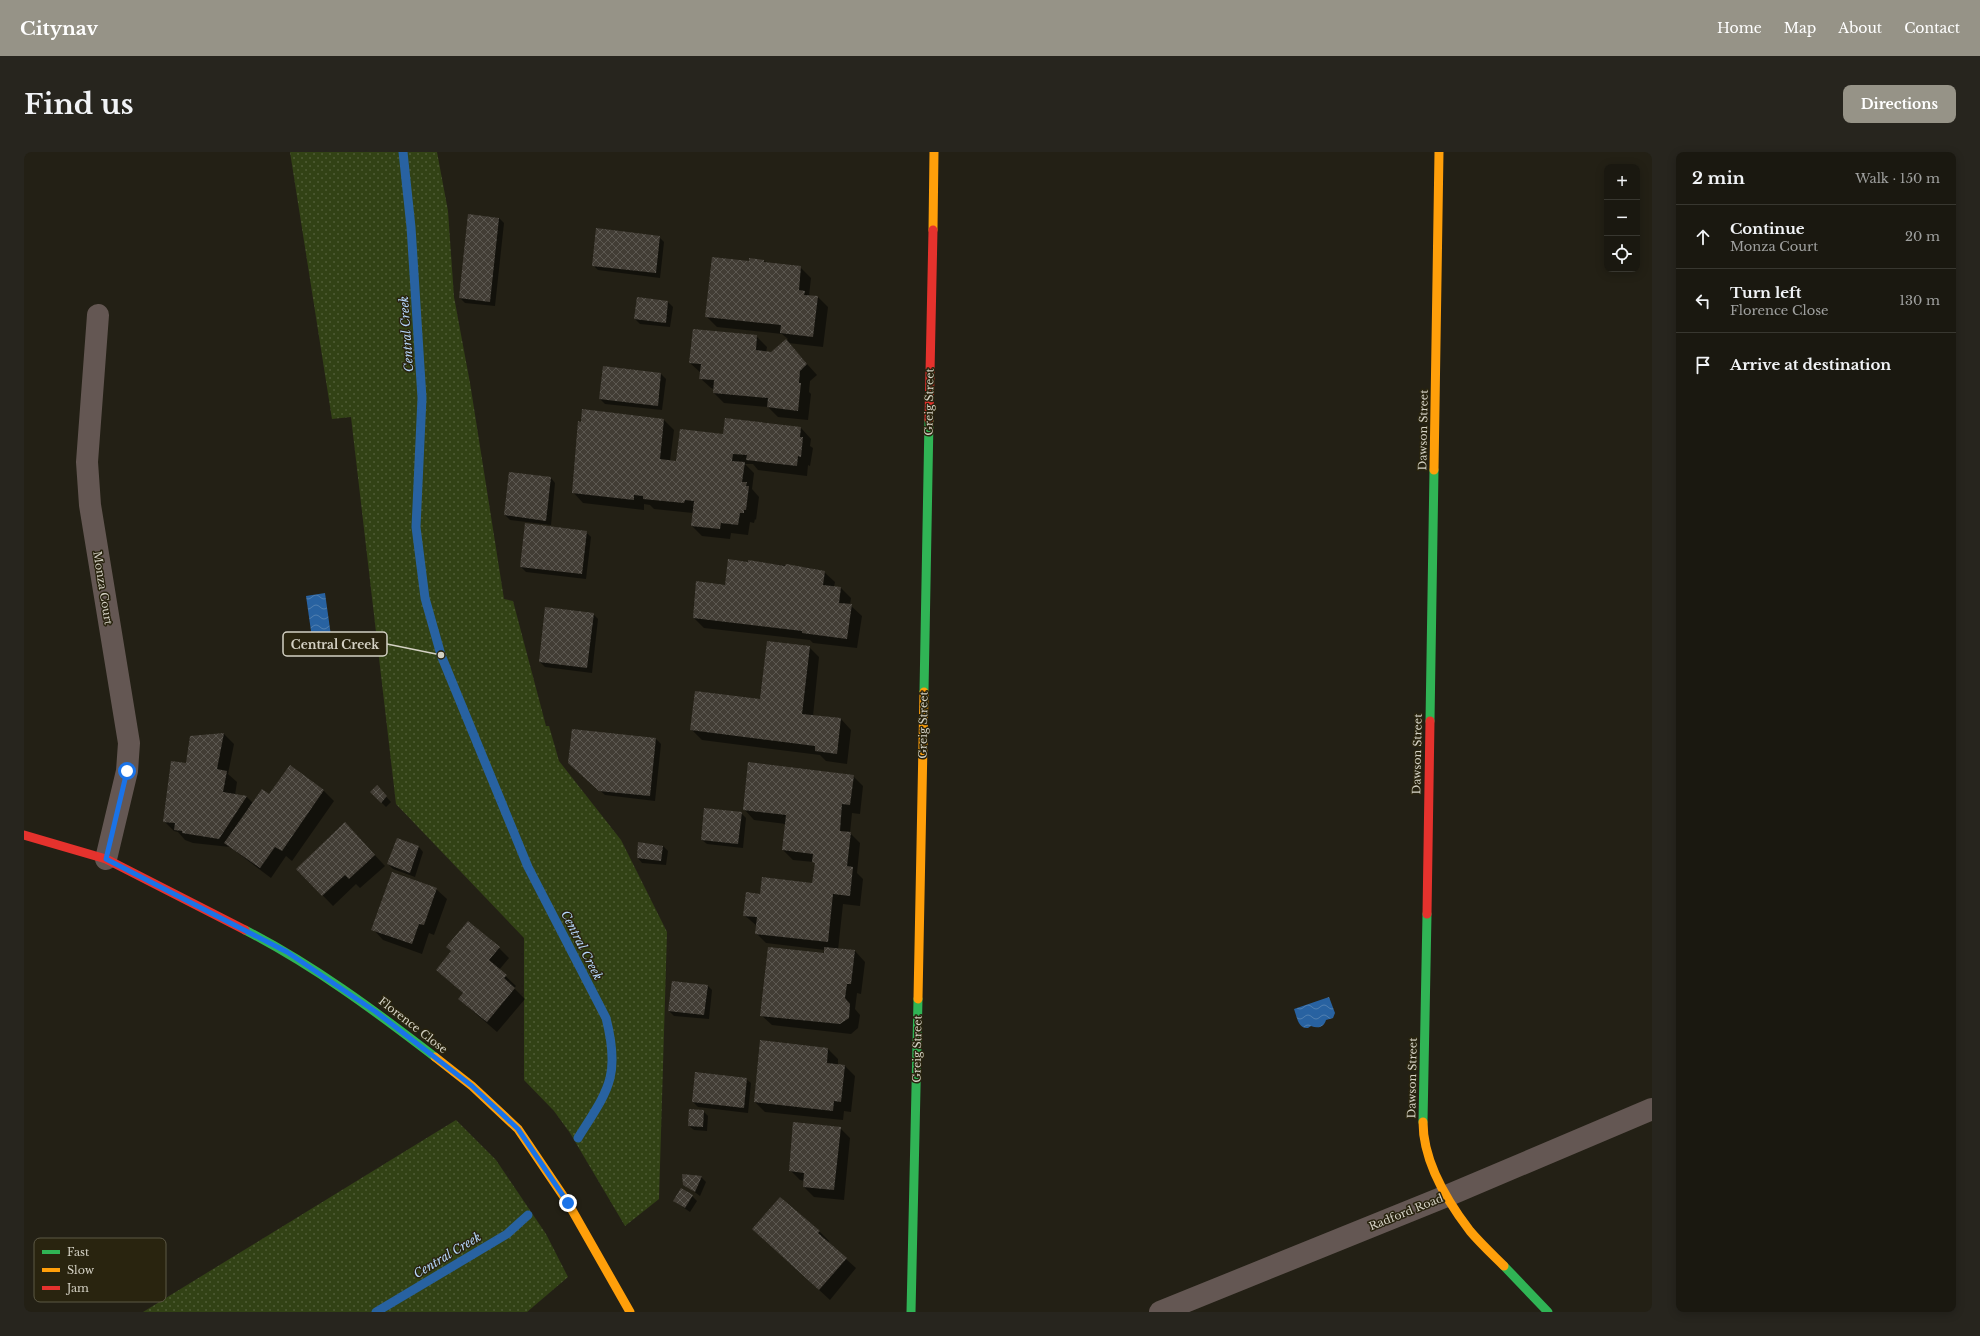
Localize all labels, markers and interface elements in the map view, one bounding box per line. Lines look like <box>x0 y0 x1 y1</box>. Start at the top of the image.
text: Citynav <box>20 17 98 40</box>
text: Home <box>1717 19 1762 37</box>
text: Map <box>1784 19 1816 37</box>
text: About <box>1838 19 1882 37</box>
text: Contact <box>1904 19 1960 37</box>
button: Directions <box>1843 85 1956 123</box>
text: Find us <box>24 87 134 122</box>
map controls <box>1604 164 1640 272</box>
button: + <box>1604 164 1640 200</box>
text: 2 min <box>1692 168 1745 189</box>
text: Walk · 150 m <box>1855 170 1940 187</box>
button: − <box>1604 200 1640 236</box>
text: Continue <box>1730 219 1805 238</box>
icon: ahead <box>1692 226 1714 248</box>
text: 20 m <box>1905 228 1940 245</box>
button: locate <box>1604 236 1640 272</box>
text: Monza Court <box>1730 238 1818 255</box>
text: Turn left <box>1730 283 1801 302</box>
icon: left <box>1692 290 1714 312</box>
text: 130 m <box>1899 292 1940 309</box>
water label: Central Creek <box>396 296 416 372</box>
text: Florence Close <box>1730 302 1829 319</box>
icon: arrive <box>1692 354 1714 376</box>
text: Arrive at destination <box>1730 355 1891 374</box>
street label: Greig Street <box>921 367 937 436</box>
street label: Dawson Street <box>1415 389 1431 471</box>
street label: Monza Court <box>90 550 116 627</box>
callout: Central Creek <box>283 632 387 656</box>
text: Central Creek <box>291 637 380 652</box>
street label: Greig Street <box>915 690 931 759</box>
street label: Dawson Street <box>1409 713 1425 795</box>
route start <box>118 762 136 780</box>
water label: Central Creek <box>558 908 606 982</box>
street label: Florence Close <box>376 994 450 1056</box>
street label: Greig Street <box>909 1014 925 1083</box>
street label: Dawson Street <box>1404 1037 1420 1119</box>
street label: Radford Road <box>1367 1191 1446 1233</box>
route end <box>559 1194 577 1212</box>
water label: Central Creek <box>411 1229 483 1281</box>
legend <box>34 1238 166 1302</box>
text: Fast <box>67 1245 90 1259</box>
text: Slow <box>67 1263 95 1277</box>
text: Jam <box>65 1281 89 1295</box>

